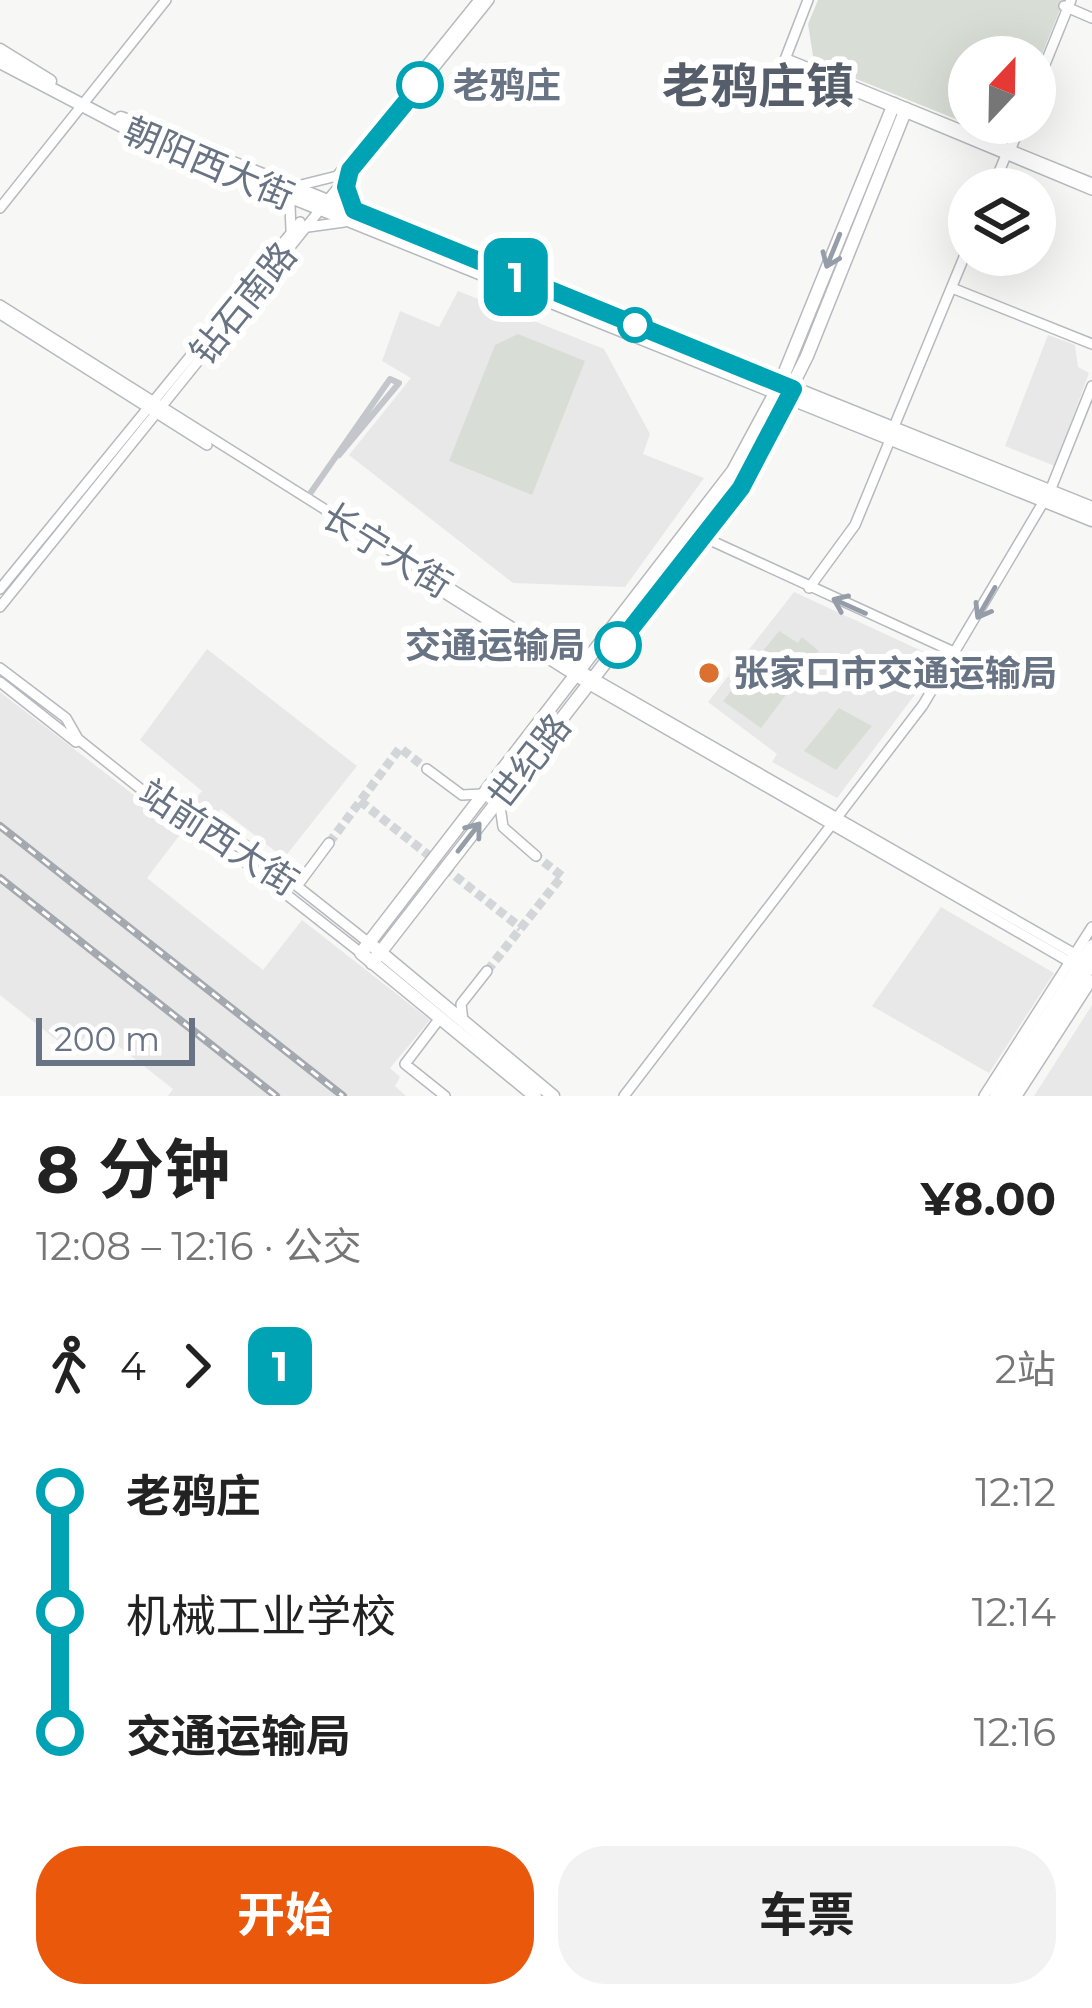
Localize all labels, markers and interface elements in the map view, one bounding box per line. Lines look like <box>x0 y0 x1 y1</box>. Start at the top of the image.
north arrow <box>948 36 1056 144</box>
map controls <box>948 36 1056 276</box>
district label: 老鸦庄镇 <box>662 57 854 115</box>
marker: 老鸦庄 <box>398 63 442 107</box>
place label: 老鸦庄 <box>453 63 561 107</box>
street label: 朝阳西大街 <box>118 108 300 218</box>
button: layers <box>948 168 1056 276</box>
one-way arrow <box>821 231 842 268</box>
street label: 钻石南路 <box>181 233 305 373</box>
line badge: 1 <box>477 238 555 316</box>
text: 1 <box>508 251 524 303</box>
unlabelled marker <box>619 309 651 341</box>
street label: 长宁大街 <box>314 493 460 607</box>
one-way arrow <box>974 585 998 620</box>
one-way arrow <box>832 593 868 615</box>
place label: 交通运输局 <box>405 623 585 667</box>
marker: 交通运输局 <box>596 623 640 667</box>
place label: 张家口市交通运输局 <box>733 651 1057 695</box>
marker: 张家口市交通运输局 <box>696 660 722 686</box>
street label: 世纪路 <box>478 705 580 817</box>
street label: 站前西大街 <box>132 770 306 904</box>
one-way arrow <box>455 822 482 854</box>
scale bar <box>36 1012 195 1065</box>
text: 200 m <box>54 1019 160 1059</box>
text: 8 分钟 <box>36 1129 230 1210</box>
text: ¥8.00 <box>921 1171 1056 1226</box>
text: 12:08 – 12:16 · 公交 <box>36 1222 362 1270</box>
icon: walk <box>36 1333 102 1399</box>
icon: forward <box>164 1333 230 1399</box>
text: 1 <box>272 1340 288 1392</box>
text: 4 <box>120 1342 146 1390</box>
text: 2站 <box>995 1345 1056 1393</box>
text: 老鸦庄 <box>126 1468 261 1523</box>
text: 12:12 <box>975 1468 1056 1516</box>
text: 机械工业学校 <box>126 1588 396 1643</box>
text: 12:14 <box>972 1588 1056 1636</box>
text: 交通运输局 <box>126 1708 351 1763</box>
text: 12:16 <box>974 1708 1056 1756</box>
button: 开始 <box>36 1846 534 1984</box>
button: 车票 <box>558 1846 1056 1984</box>

